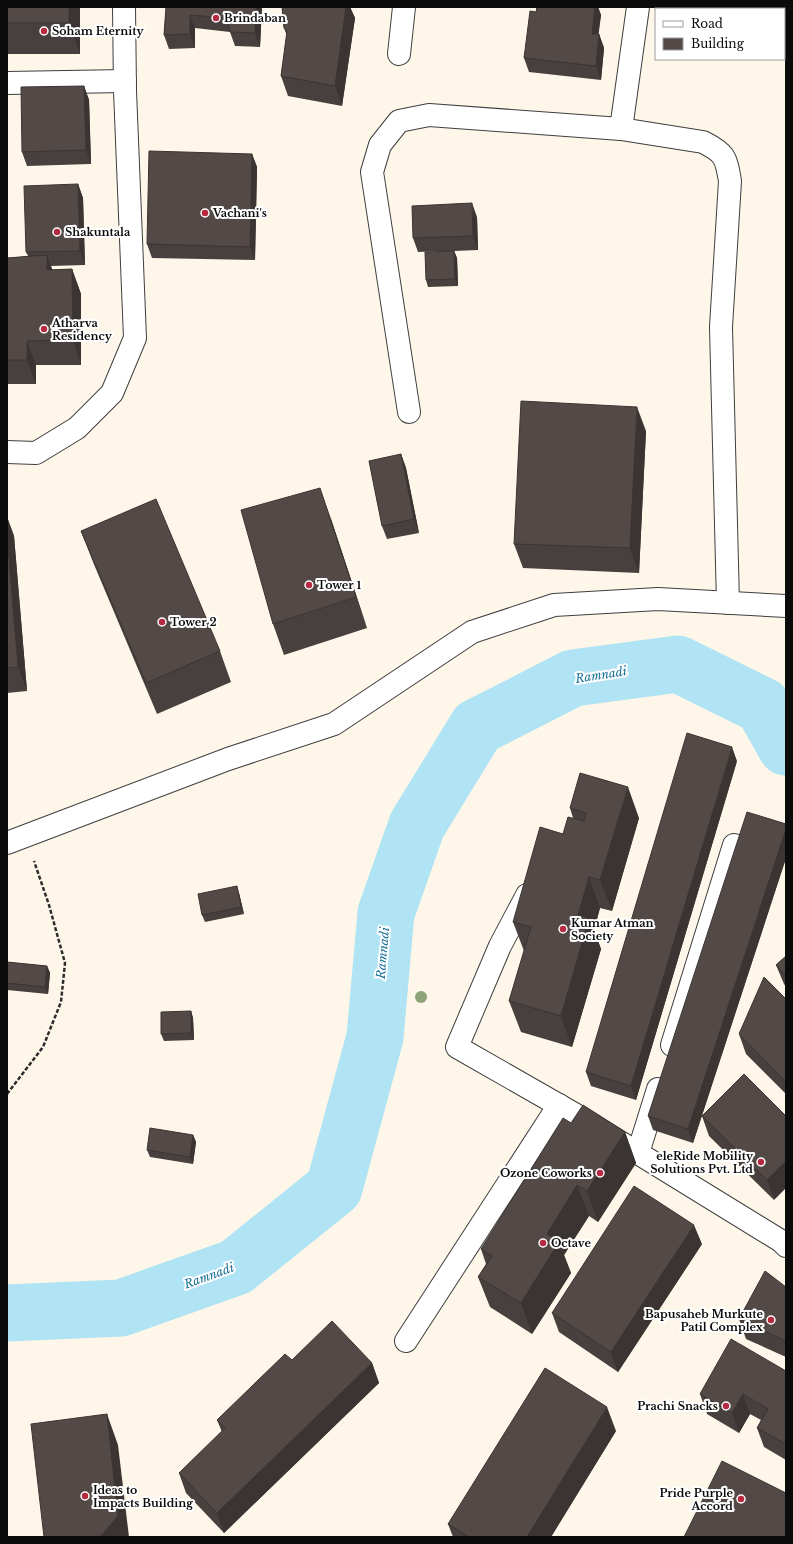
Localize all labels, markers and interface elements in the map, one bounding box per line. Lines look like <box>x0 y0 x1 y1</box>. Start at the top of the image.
legend <box>655 8 785 60</box>
place label: Brindaban <box>224 11 286 25</box>
marker: Brindaban <box>211 13 221 23</box>
text: Road <box>691 16 723 31</box>
place label: Soham Eternity <box>52 24 145 38</box>
marker: Soham Eternity <box>39 26 49 36</box>
text: Building <box>691 36 745 51</box>
place label: Vachani's <box>212 206 267 220</box>
marker: Vachani's <box>200 208 210 218</box>
place label: Shakuntala <box>65 225 131 239</box>
marker: Shakuntala <box>52 227 62 237</box>
place label: Atharva Residency <box>51 316 113 343</box>
marker: Atharva Residency <box>39 324 49 334</box>
place label: Tower 1 <box>317 578 361 592</box>
marker: Tower 1 <box>304 580 314 590</box>
place label: Tower 2 <box>170 615 217 629</box>
marker: Tower 2 <box>157 617 167 627</box>
water label: Ramnadi <box>573 663 629 686</box>
place label: Kumar Atman Society <box>571 916 653 943</box>
marker: Kumar Atman Society <box>558 924 568 934</box>
water label: Ramnadi <box>373 925 392 981</box>
place label: eleRide Mobility Solutions Pvt. Ltd <box>650 1149 754 1176</box>
marker: eleRide Mobility Solutions Pvt. Ltd <box>756 1157 766 1167</box>
place label: Ozone Coworks <box>500 1166 592 1180</box>
marker: Ozone Coworks <box>595 1168 605 1178</box>
place label: Octave <box>551 1236 591 1250</box>
marker: Octave <box>538 1238 548 1248</box>
water label: Ramnadi <box>181 1259 237 1292</box>
place label: Bapusaheb Murkute Patil Complex <box>645 1307 764 1334</box>
marker: Bapusaheb Murkute Patil Complex <box>766 1315 776 1325</box>
place label: Prachi Snacks <box>637 1399 718 1413</box>
marker: Prachi Snacks <box>721 1401 731 1411</box>
place label: Ideas to Impacts Building <box>93 1483 193 1510</box>
place label: Pride Purple Accord <box>659 1486 734 1513</box>
marker: Ideas to Impacts Building <box>80 1491 90 1501</box>
marker: Pride Purple Accord <box>736 1494 746 1504</box>

